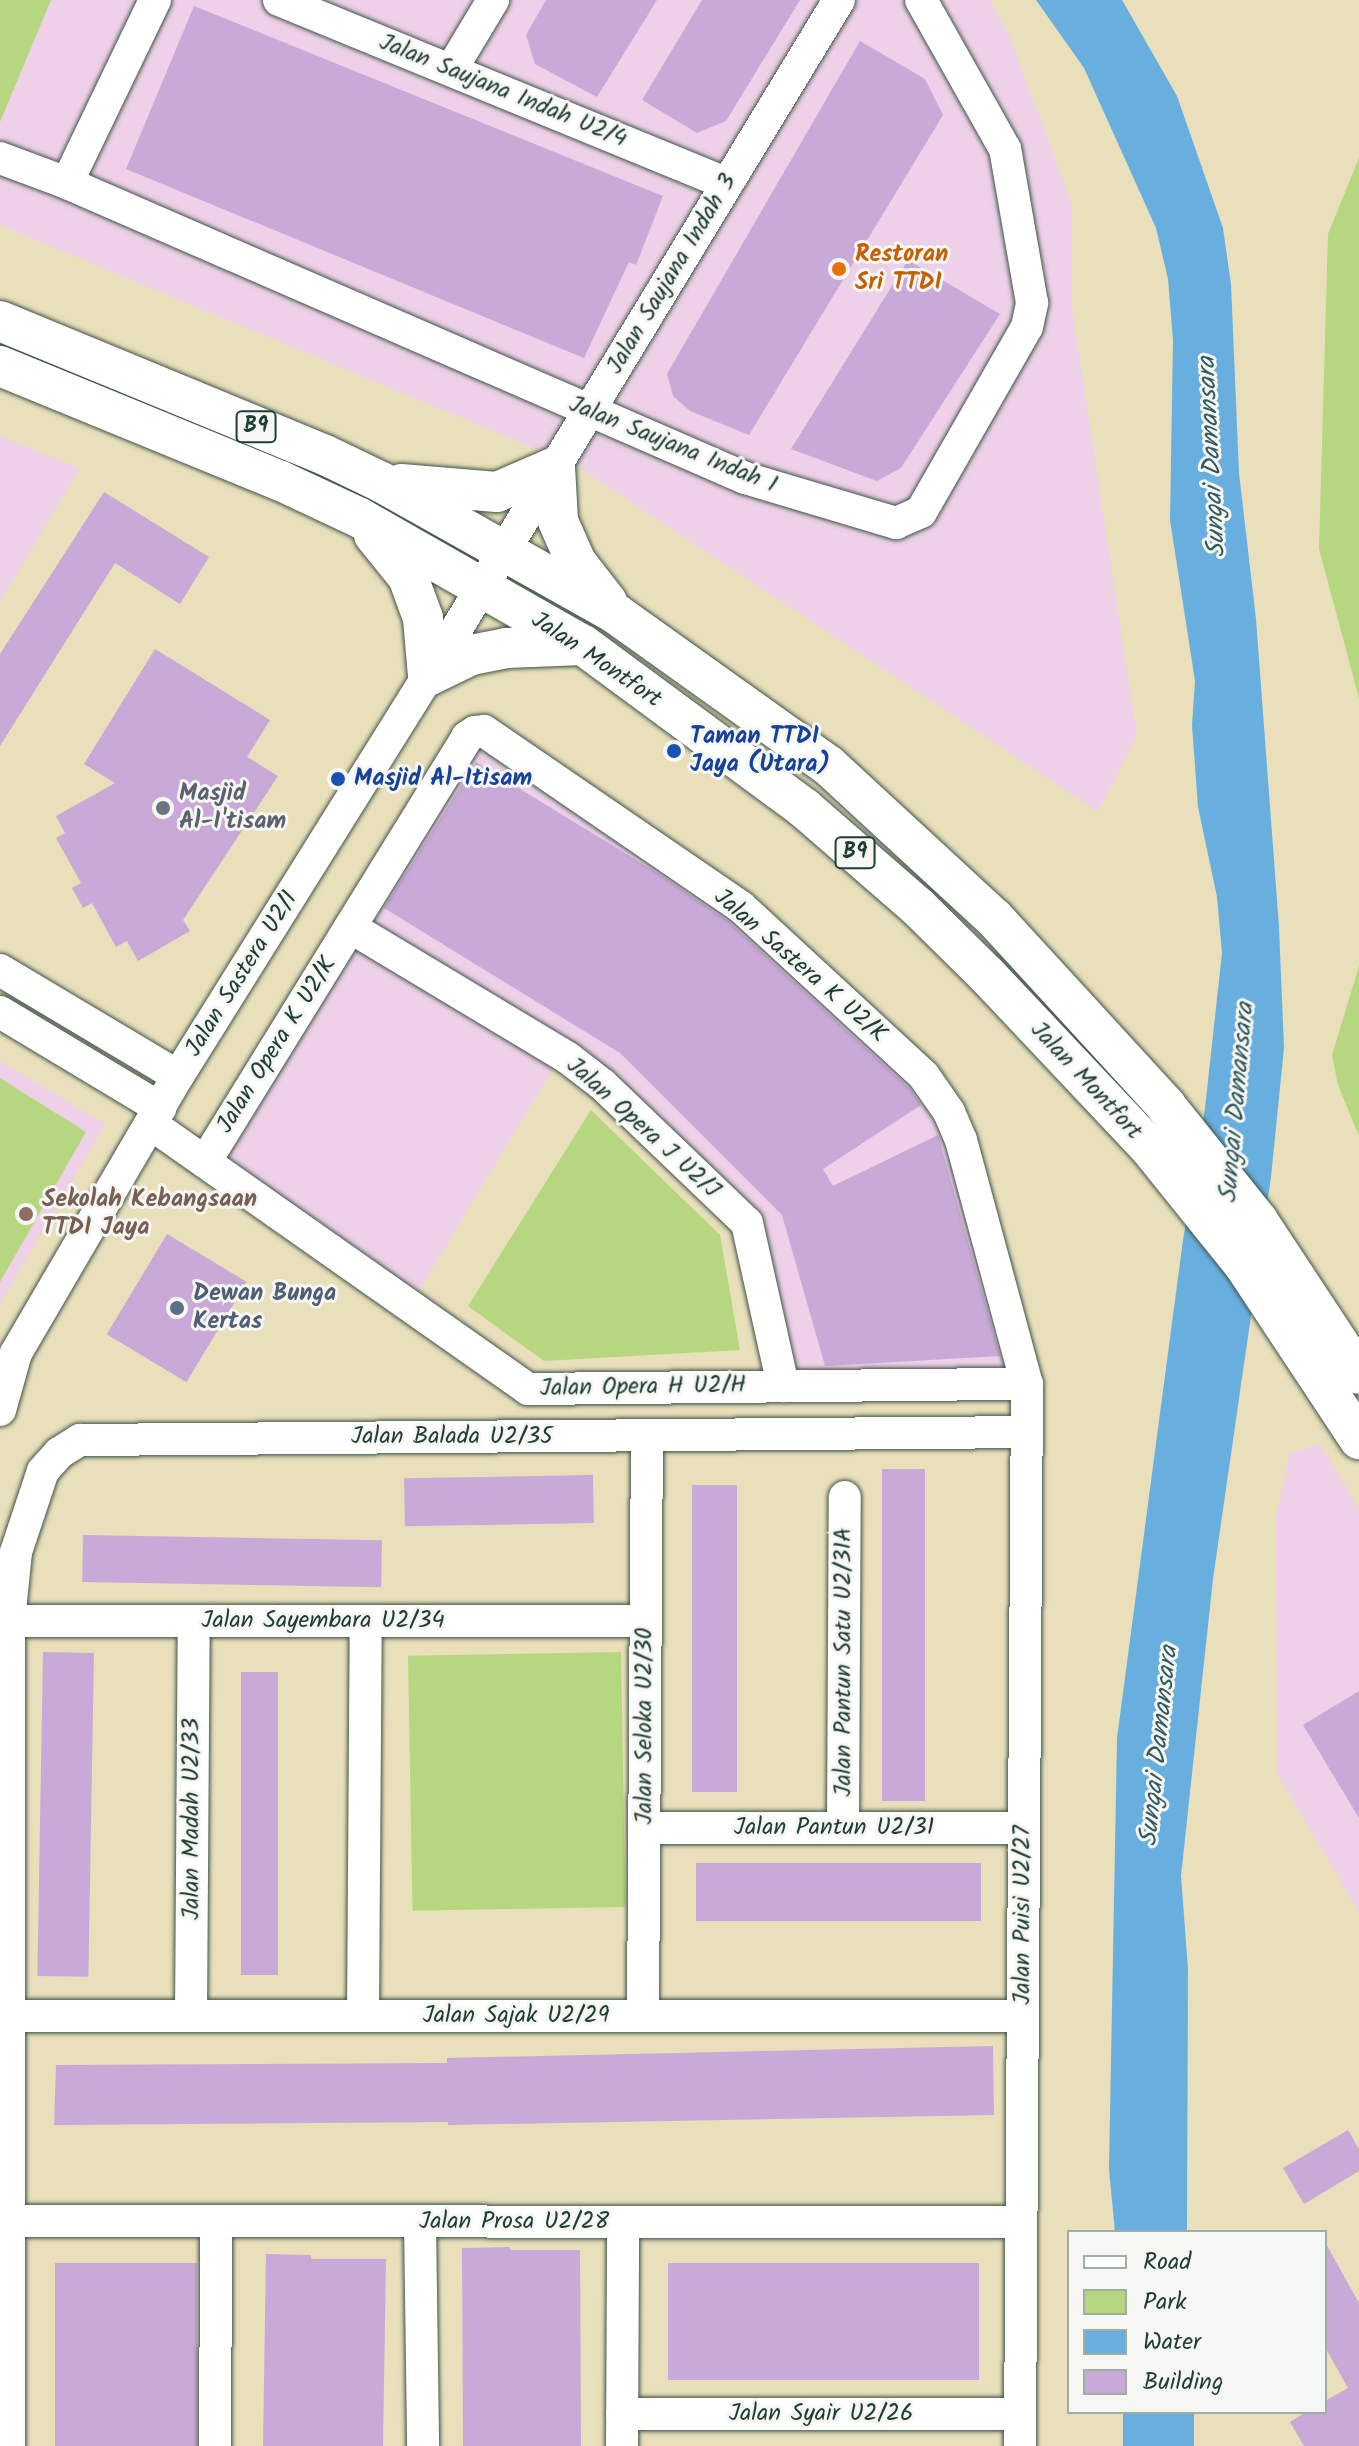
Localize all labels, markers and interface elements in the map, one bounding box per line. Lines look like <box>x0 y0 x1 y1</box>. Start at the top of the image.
street label: Jalan Saujana Indah U2/4 <box>375 28 631 154</box>
street label: Jalan Saujana Indah 3 <box>601 169 743 379</box>
place label: Restoran Sri TTDI <box>855 241 948 297</box>
marker: Restoran Sri TTDI <box>830 260 848 278</box>
water label: Sungai Damansara <box>1192 356 1234 558</box>
street label: Jalan Saujana Indah 1 <box>565 390 781 500</box>
road number: B9 <box>234 409 278 445</box>
street label: Jalan Montfort <box>525 606 667 714</box>
place label: Taman TTDI Jaya (Utara) <box>690 723 830 779</box>
marker: Taman TTDI Jaya (Utara) <box>665 742 683 760</box>
place label: Masjid Al-Itisam <box>354 765 532 793</box>
marker: Masjid Al-Itisam <box>329 770 347 788</box>
place label: Masjid Al-I'tisam <box>179 780 286 836</box>
marker: Masjid Al-I'tisam <box>154 799 172 817</box>
road number: B9 <box>833 835 877 871</box>
street label: Jalan Sastera K U2/K <box>708 883 892 1049</box>
street label: Jalan Sastera U2/1 <box>180 886 304 1062</box>
street label: Jalan Opera K U2/K <box>211 951 343 1139</box>
water label: Sungai Damansara <box>1214 1001 1262 1205</box>
street label: Jalan Montfort <box>1024 1016 1148 1146</box>
street label: Jalan Opera J U2/J <box>560 1051 726 1205</box>
place label: Sekolah Kebangsaan TTDI Jaya <box>42 1186 257 1242</box>
marker: Sekolah Kebangsaan TTDI Jaya <box>17 1205 35 1223</box>
place label: Dewan Bunga Kertas <box>193 1280 336 1336</box>
marker: Dewan Bunga Kertas <box>168 1299 186 1317</box>
street label: Jalan Opera H U2/H <box>540 1371 746 1403</box>
street label: Jalan Balada U2/35 <box>351 1423 553 1451</box>
street label: Jalan Pantun Satu U2/31A <box>830 1527 858 1797</box>
street label: Jalan Sayembara U2/34 <box>201 1607 445 1635</box>
street label: Jalan Seloka U2/30 <box>631 1628 659 1824</box>
water label: Sungai Damansara <box>1134 1644 1186 1848</box>
street label: Jalan Madah U2/33 <box>178 1718 206 1920</box>
street label: Jalan Pantun U2/31 <box>734 1814 934 1842</box>
street label: Jalan Puisi U2/27 <box>1009 1825 1037 2005</box>
street label: Jalan Sajak U2/29 <box>423 2002 609 2030</box>
street label: Jalan Prosa U2/28 <box>419 2208 609 2236</box>
legend <box>1067 2230 1327 2414</box>
text: Road <box>1143 2243 1191 2282</box>
text: Park <box>1143 2283 1187 2322</box>
text: Water <box>1143 2323 1201 2362</box>
text: Building <box>1143 2363 1223 2402</box>
street label: Jalan Syair U2/26 <box>729 2400 913 2428</box>

